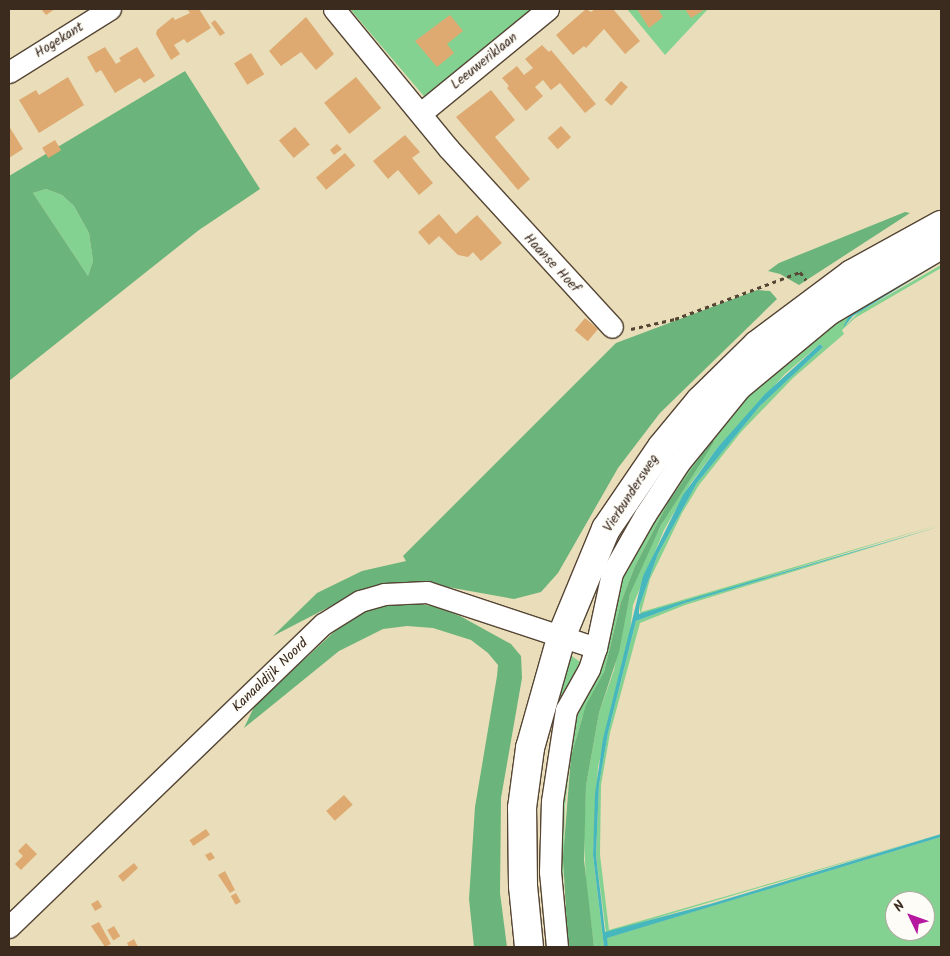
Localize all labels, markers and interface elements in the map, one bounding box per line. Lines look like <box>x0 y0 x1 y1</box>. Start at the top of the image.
street label: Hogekant <box>31 18 87 62</box>
street label: Leeuweriklaan <box>447 29 521 93</box>
street label: Haanse Hoef <box>520 230 584 296</box>
street label: Vierbundersweg <box>600 451 662 535</box>
street label: Kanaaldijk Noord <box>229 635 311 715</box>
north arrow <box>885 891 935 941</box>
text: N <box>888 896 911 917</box>

